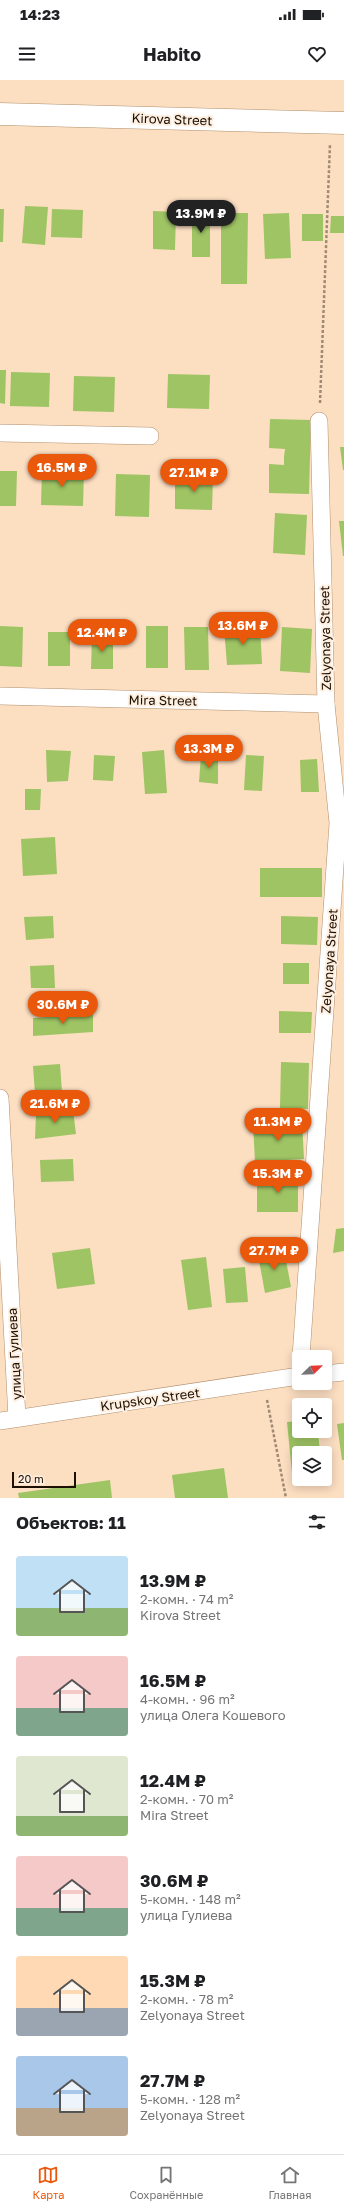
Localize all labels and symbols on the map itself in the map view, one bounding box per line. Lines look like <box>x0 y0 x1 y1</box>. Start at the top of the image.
street label: Kirova Street <box>131 110 213 128</box>
pin: 13.9M ₽ <box>164 200 238 234</box>
pin: 16.5M ₽ <box>25 454 99 488</box>
pin: 27.1M ₽ <box>157 459 231 493</box>
street label: Zelyonaya Street <box>316 585 334 691</box>
pin: 13.6M ₽ <box>206 612 280 646</box>
pin: 12.4M ₽ <box>65 619 139 653</box>
street label: Mira Street <box>129 691 197 709</box>
pin: 13.3M ₽ <box>172 735 246 769</box>
street label: Zelyonaya Street <box>317 908 341 1014</box>
pin: 30.6M ₽ <box>26 991 100 1025</box>
pin: 21.6M ₽ <box>18 1090 92 1124</box>
pin: 11.3M ₽ <box>241 1108 315 1142</box>
pin: 15.3M ₽ <box>241 1160 315 1194</box>
pin: 27.7M ₽ <box>237 1237 311 1271</box>
street label: улица Гулиева <box>4 1307 24 1401</box>
north arrow <box>292 1350 332 1390</box>
street label: Krupskoy Street <box>99 1384 201 1414</box>
scale bar <box>12 1470 76 1489</box>

